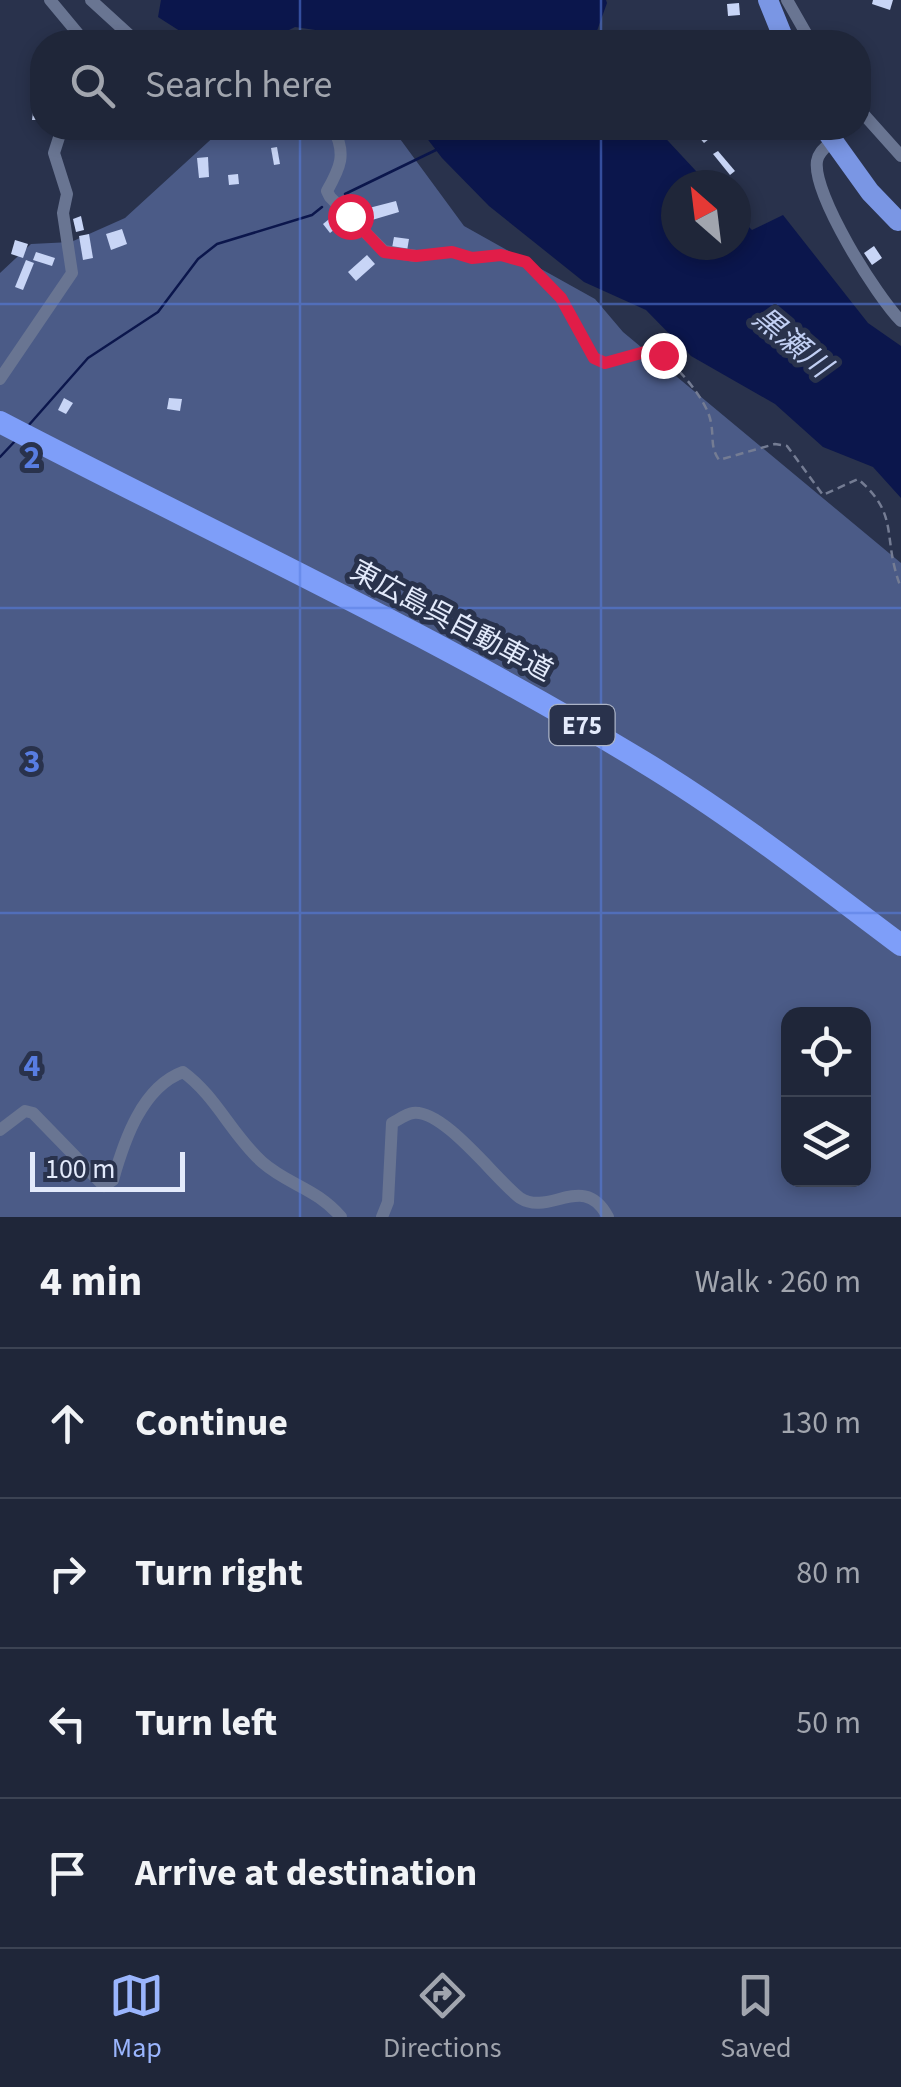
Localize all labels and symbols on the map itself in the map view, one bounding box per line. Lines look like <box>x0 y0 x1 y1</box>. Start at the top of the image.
north arrow <box>661 170 751 260</box>
route start <box>328 194 374 240</box>
water label: 黒瀬川 <box>743 297 842 390</box>
route end <box>641 333 687 379</box>
text: 2 <box>24 435 40 481</box>
street label: 東広島呉自動車道 <box>343 551 560 691</box>
road number: E75 <box>550 705 614 745</box>
text: 3 <box>24 739 40 785</box>
text: 4 <box>24 1043 41 1089</box>
scale bar <box>30 1147 185 1192</box>

